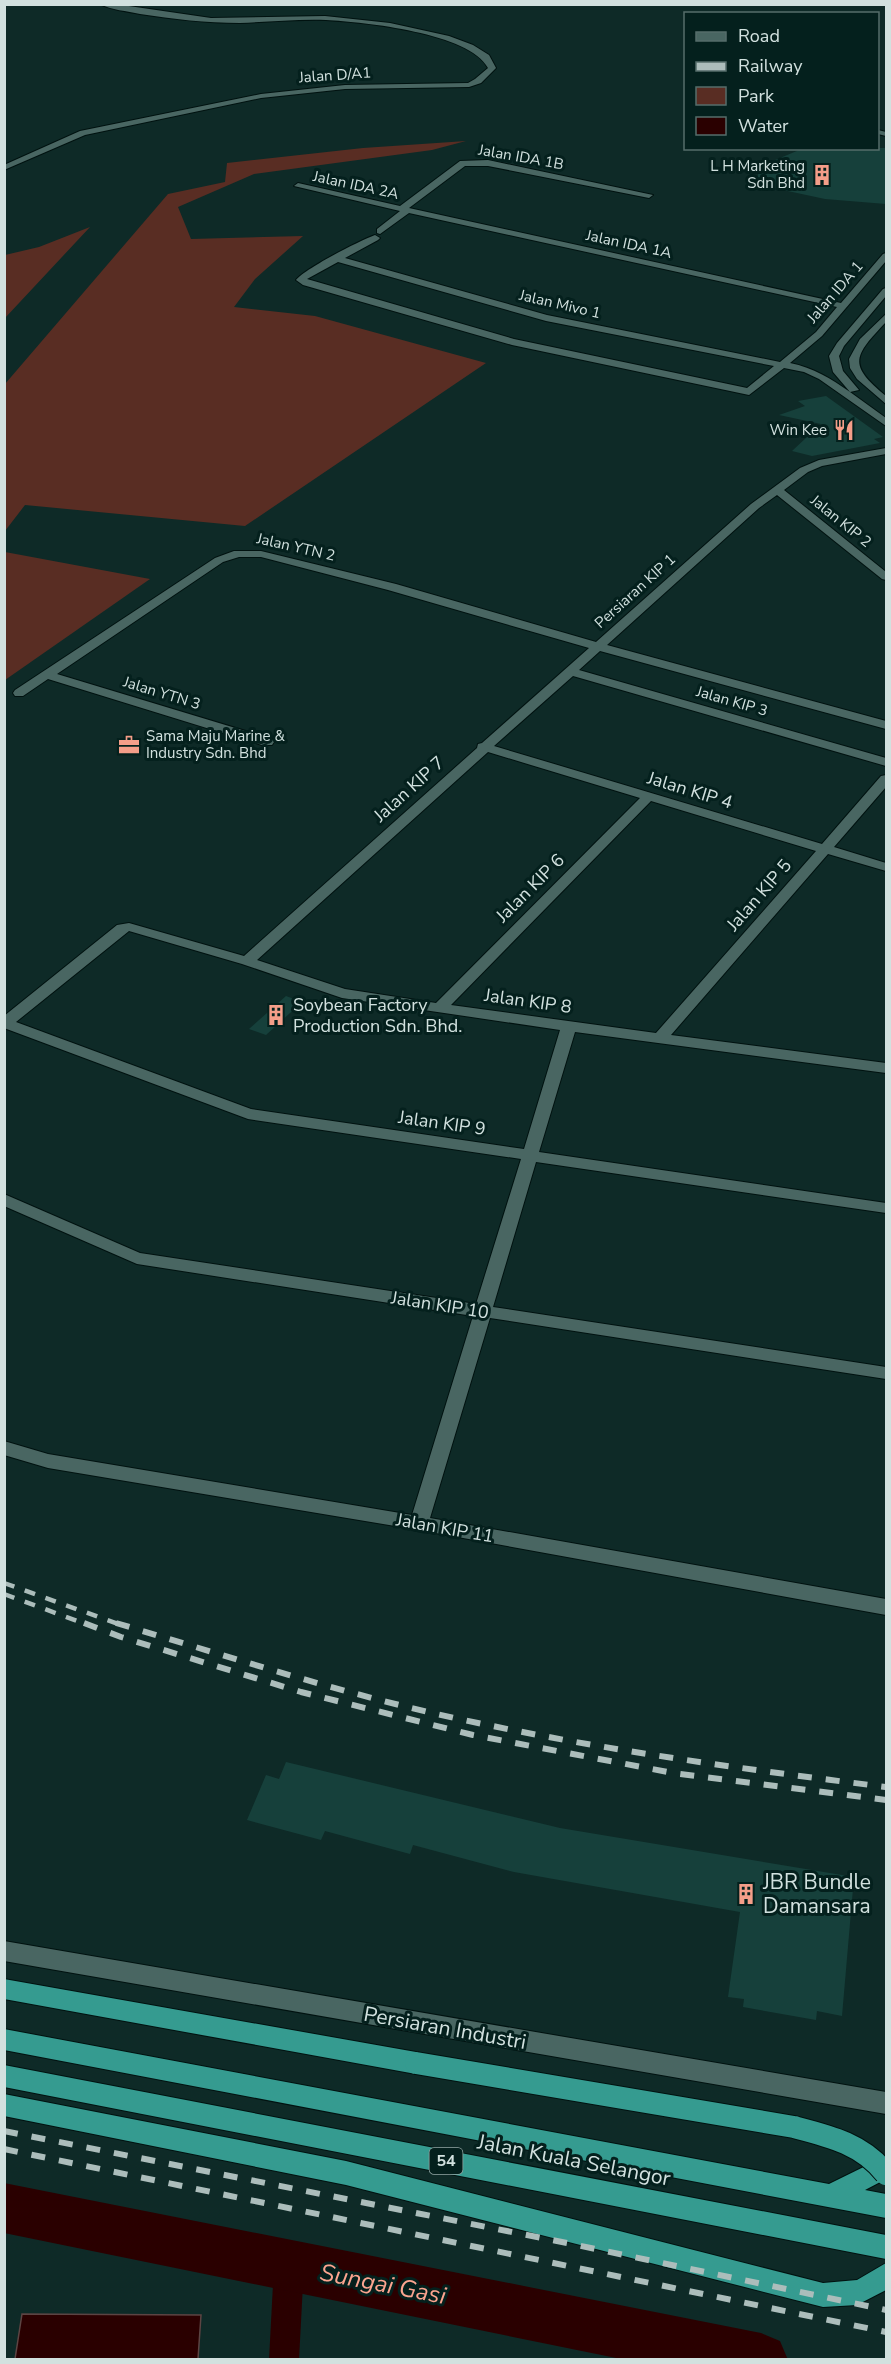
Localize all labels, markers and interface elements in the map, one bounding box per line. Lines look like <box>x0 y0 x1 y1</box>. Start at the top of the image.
legend <box>684 12 879 150</box>
text: Road <box>738 24 780 48</box>
text: Railway <box>738 54 803 78</box>
street label: Jalan D/A1 <box>297 62 372 88</box>
text: Park <box>738 84 775 108</box>
text: Water <box>738 114 789 138</box>
street label: Jalan IDA 1B <box>476 139 565 174</box>
place label: L H Marketing Sdn Bhd <box>710 156 805 193</box>
building icon: L H Marketing Sdn Bhd <box>810 163 834 187</box>
street label: Jalan IDA 2A <box>310 166 401 204</box>
street label: Jalan IDA 1A <box>583 225 674 263</box>
street label: Jalan IDA 1 <box>802 257 868 328</box>
street label: Jalan Mivo 1 <box>516 285 603 323</box>
restaurant icon: Win Kee <box>832 418 856 442</box>
place label: Win Kee <box>769 420 827 440</box>
street label: Jalan KIP 2 <box>806 490 876 552</box>
street label: Jalan YTN 2 <box>254 528 337 566</box>
street label: Persiaran KIP 1 <box>590 549 680 633</box>
street label: Jalan YTN 3 <box>120 671 203 714</box>
street label: Jalan KIP 3 <box>693 681 770 721</box>
place label: Sama Maju Marine & Industry Sdn. Bhd <box>146 726 285 763</box>
office icon: Sama Maju Marine & Industry Sdn. Bhd <box>117 733 141 757</box>
street label: Jalan KIP 7 <box>368 751 450 828</box>
street label: Jalan KIP 4 <box>644 765 736 814</box>
street label: Jalan KIP 6 <box>490 848 570 928</box>
street label: Jalan KIP 5 <box>720 854 797 937</box>
street label: Jalan KIP 8 <box>482 983 573 1019</box>
place label: Soybean Factory Production Sdn. Bhd. <box>293 993 462 1038</box>
building icon: Soybean Factory Production Sdn. Bhd. <box>264 1003 288 1027</box>
street label: Jalan KIP 9 <box>396 1105 487 1141</box>
street label: Jalan KIP 10 <box>388 1285 491 1325</box>
street label: Jalan KIP 11 <box>393 1507 496 1548</box>
place label: JBR Bundle Damansara <box>762 1868 871 1920</box>
building icon: JBR Bundle Damansara <box>734 1882 758 1906</box>
street label: Persiaran Industri <box>362 2000 528 2056</box>
street label: Jalan Kuala Selangor <box>474 2127 673 2193</box>
road number: 54 <box>430 2148 462 2174</box>
water label: Sungai Gasi <box>317 2256 449 2312</box>

